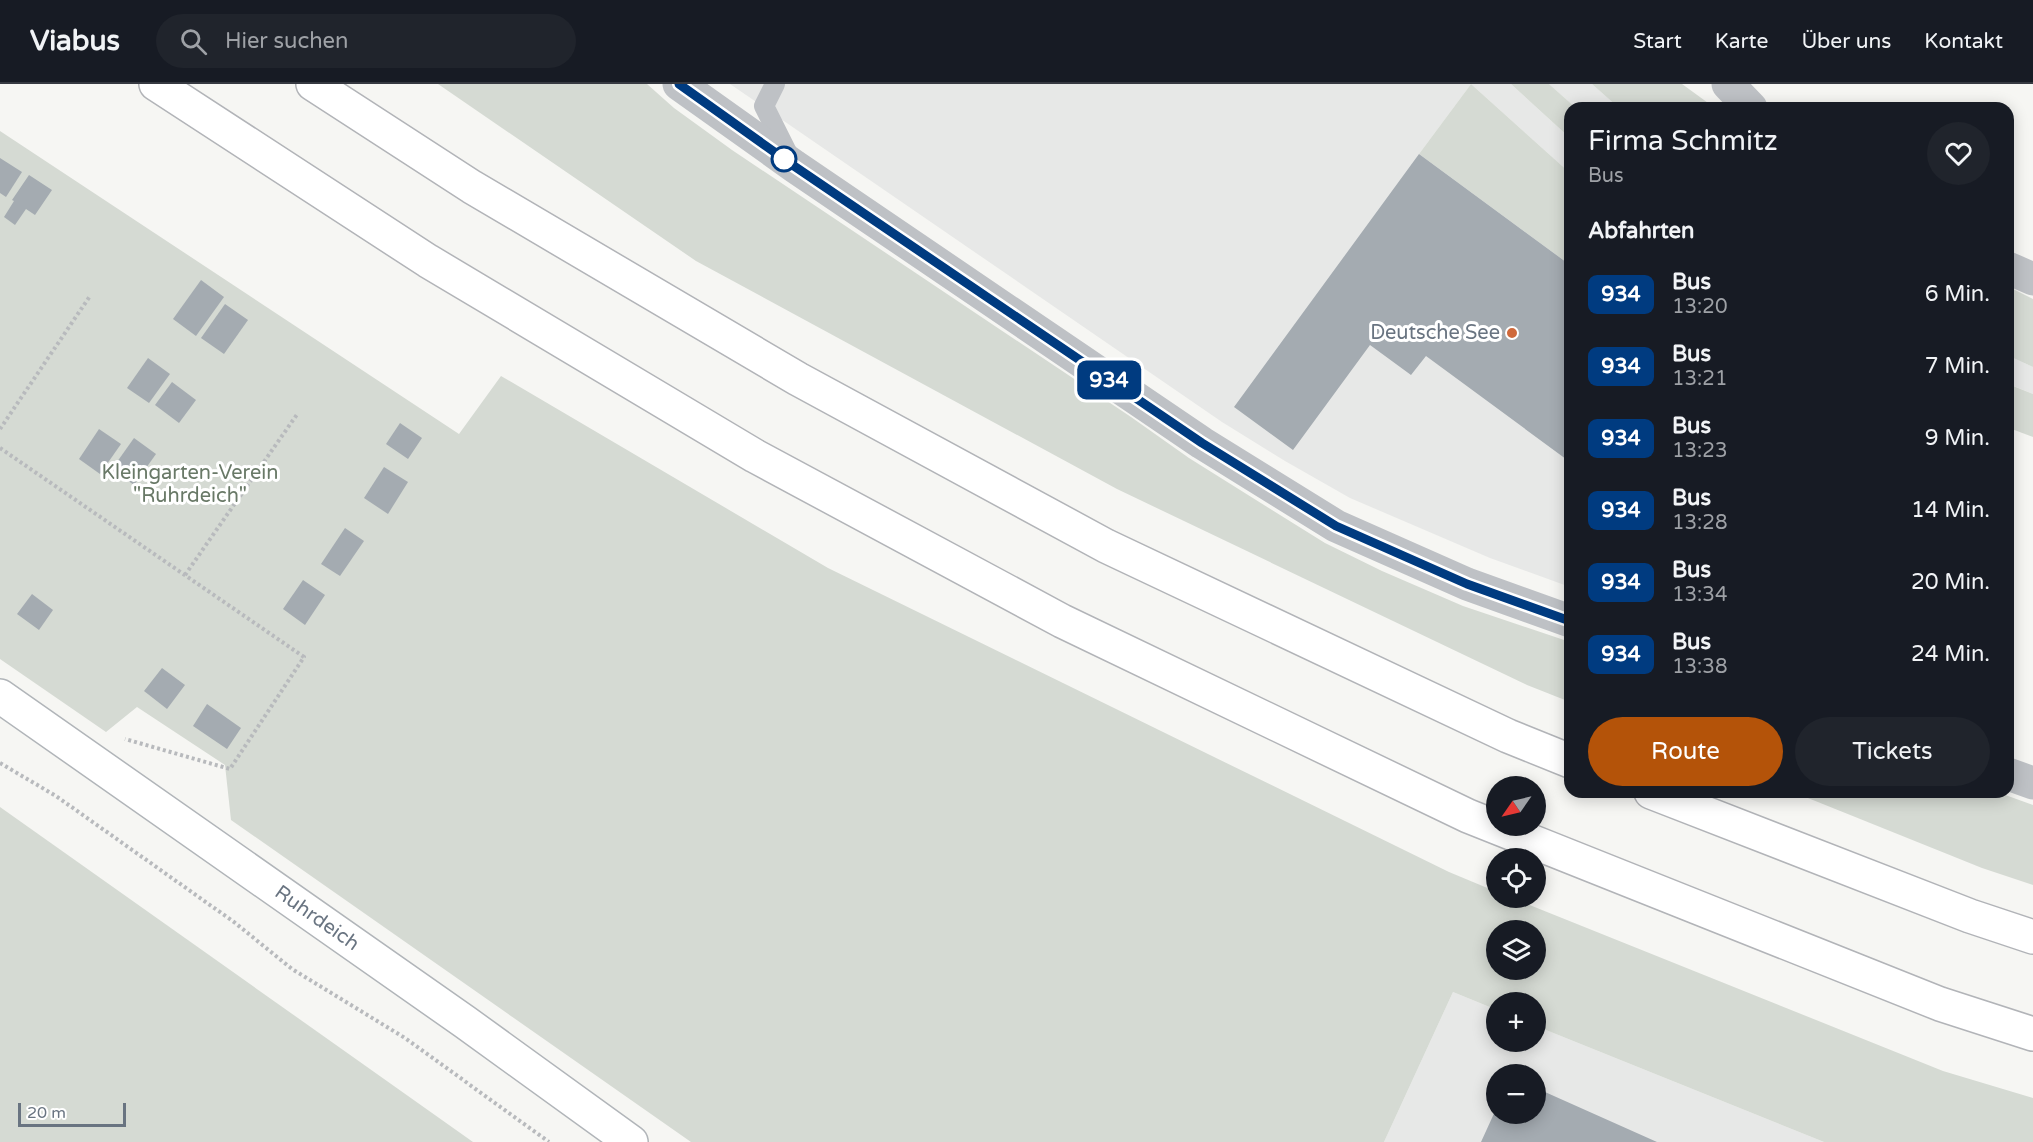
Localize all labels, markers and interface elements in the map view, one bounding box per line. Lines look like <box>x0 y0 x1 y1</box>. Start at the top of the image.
search box <box>156 14 576 68</box>
text: Viabus <box>30 24 120 58</box>
icon: search <box>177 25 210 58</box>
text: Hier suchen <box>225 28 348 54</box>
text: Start <box>1633 29 1682 54</box>
text: Karte <box>1715 29 1768 54</box>
text: Über uns <box>1801 29 1891 54</box>
text: Kontakt <box>1924 29 2003 54</box>
button: heart <box>1927 122 1990 185</box>
text: Firma Schmitz <box>1588 124 1778 158</box>
unlabelled marker <box>771 146 797 172</box>
text: Bus <box>1588 164 1624 188</box>
text: Abfahrten <box>1588 218 1694 244</box>
text: Bus <box>1672 269 1711 295</box>
text: 6 Min. <box>1925 281 1990 307</box>
text: 934 <box>1601 282 1641 307</box>
text: 13:20 <box>1672 295 1727 319</box>
place label: Deutsche See <box>1370 321 1500 345</box>
marker: Deutsche See <box>1505 326 1519 340</box>
text: Bus <box>1672 341 1711 367</box>
text: 7 Min. <box>1925 353 1990 379</box>
text: 934 <box>1601 354 1641 379</box>
line badge: 934 <box>1074 360 1144 400</box>
text: 13:21 <box>1672 367 1727 391</box>
text: 934 <box>1089 368 1129 393</box>
text: Bus <box>1672 413 1711 439</box>
text: 9 Min. <box>1925 425 1990 451</box>
text: 934 <box>1601 426 1641 451</box>
text: 13:23 <box>1672 439 1727 463</box>
park label: Kleingarten-Verein "Ruhrdeich" <box>102 461 278 508</box>
text: Bus <box>1672 485 1711 511</box>
text: 14 Min. <box>1911 497 1990 523</box>
text: 934 <box>1601 498 1641 523</box>
text: 13:28 <box>1672 511 1727 535</box>
text: Bus <box>1672 557 1711 583</box>
text: 20 Min. <box>1911 569 1990 595</box>
text: 934 <box>1601 570 1641 595</box>
text: 13:34 <box>1672 583 1727 607</box>
text: Bus <box>1672 629 1711 655</box>
text: 24 Min. <box>1911 641 1990 667</box>
text: 934 <box>1601 642 1641 667</box>
text: 13:38 <box>1672 655 1727 679</box>
button: Route <box>1588 717 1783 786</box>
button: Tickets <box>1795 717 1990 786</box>
north arrow <box>1486 776 1546 836</box>
map controls <box>1486 776 1546 1124</box>
button: locate <box>1486 848 1546 908</box>
street label: Ruhrdeich <box>270 880 364 956</box>
button: layers <box>1486 920 1546 980</box>
button: + <box>1486 992 1546 1052</box>
button: − <box>1486 1064 1546 1124</box>
scale bar <box>18 1100 126 1128</box>
text: 20 m <box>27 1103 66 1123</box>

